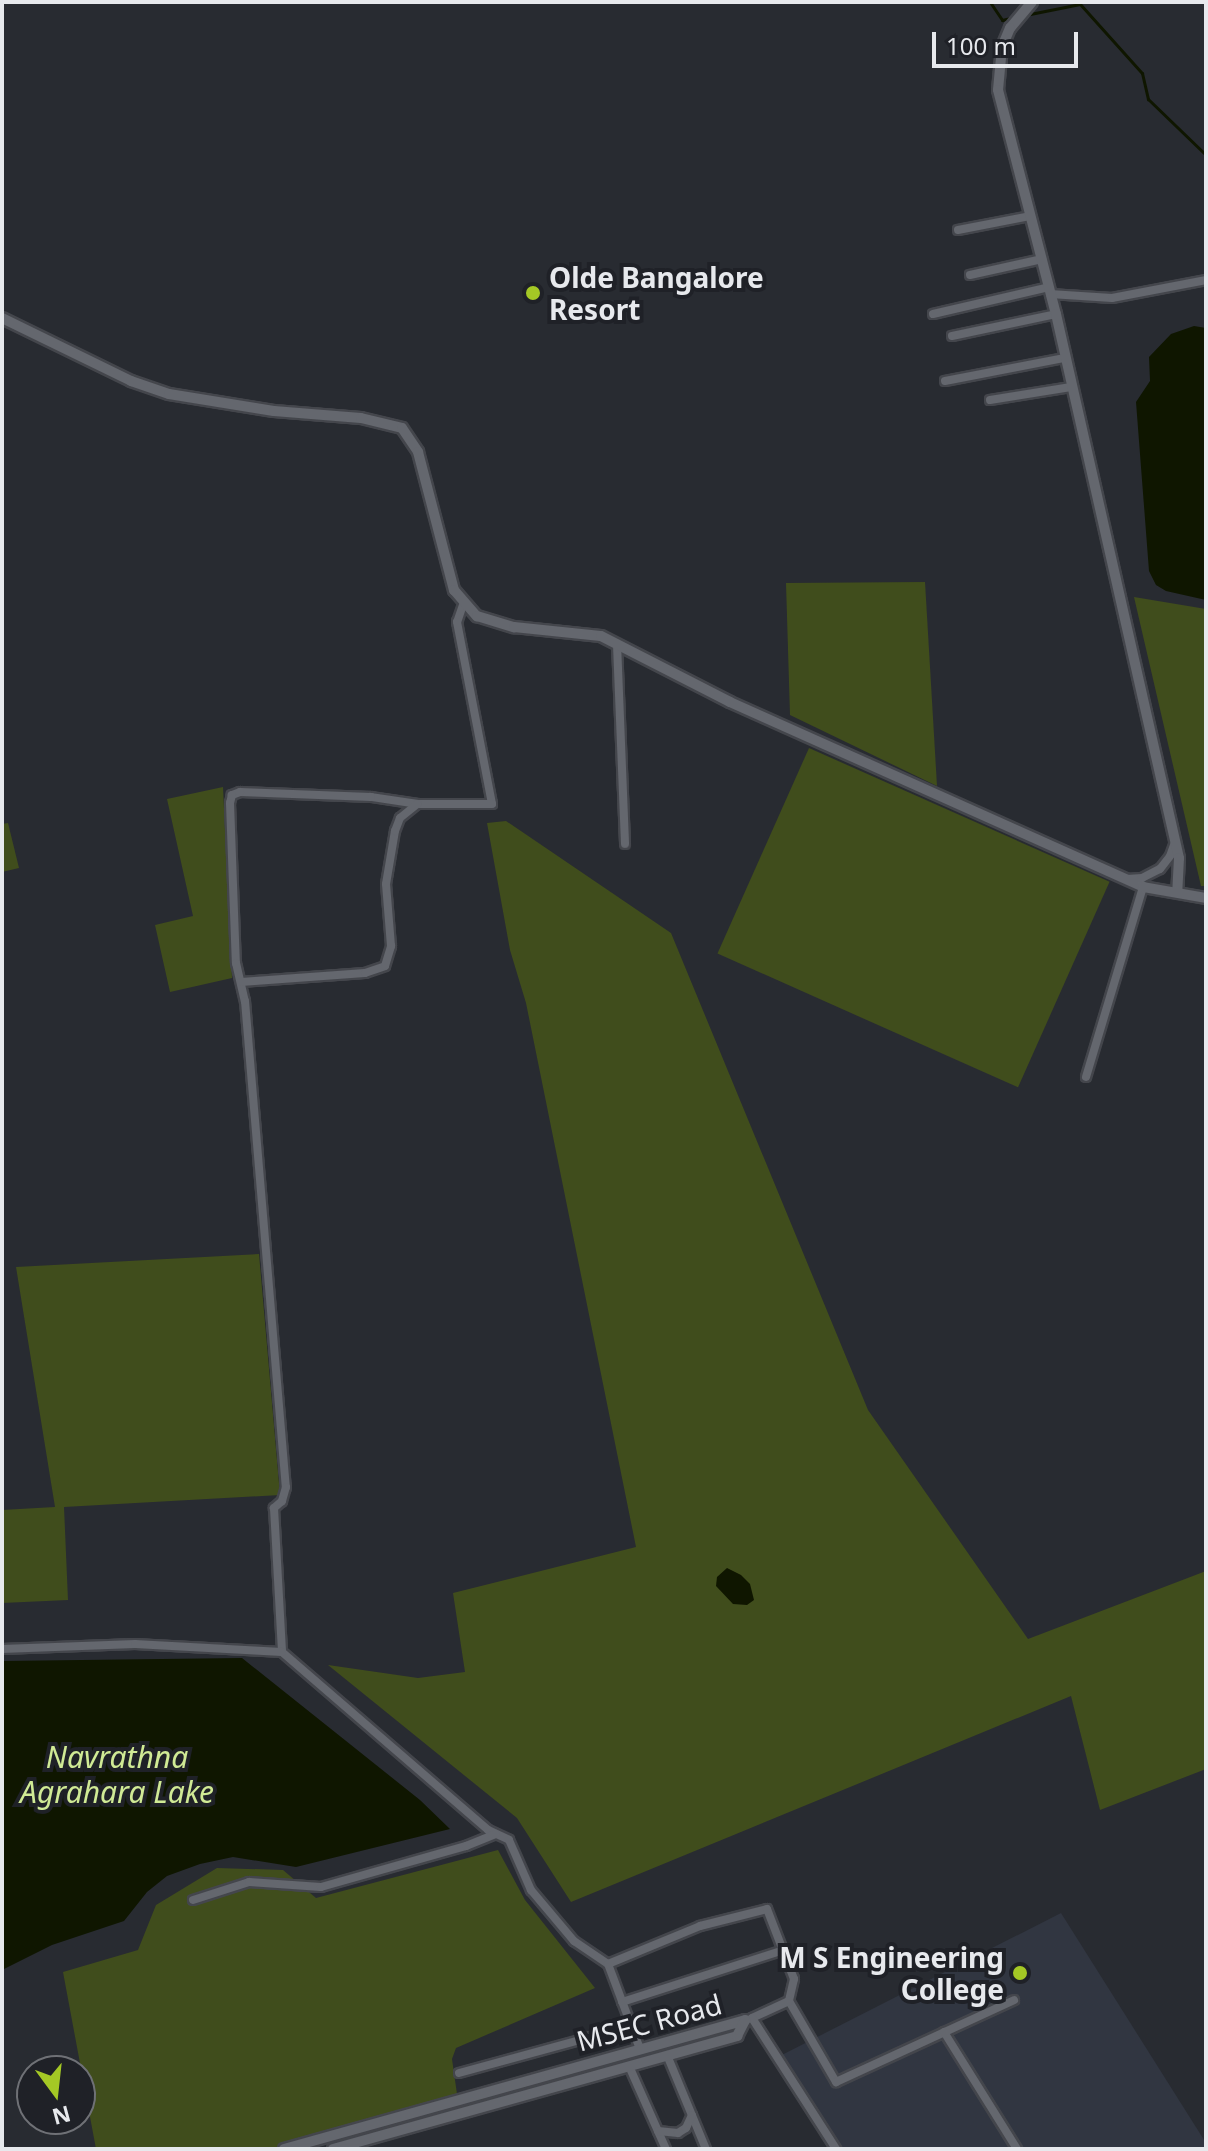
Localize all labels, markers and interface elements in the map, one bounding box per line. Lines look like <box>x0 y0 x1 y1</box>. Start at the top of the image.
scale bar <box>936 16 1082 66</box>
text: 100 m <box>946 29 1016 62</box>
place label: Olde Bangalore Resort <box>549 260 764 326</box>
marker: Olde Bangalore Resort <box>524 284 542 302</box>
water label: Navrathna Agrahara Lake <box>20 1739 214 1810</box>
place label: M S Engineering College <box>779 1940 1004 2006</box>
marker: M S Engineering College <box>1011 1964 1029 1982</box>
street label: MSEC Road <box>573 1987 725 2057</box>
north arrow <box>16 2055 96 2135</box>
text: N <box>49 2099 74 2133</box>

